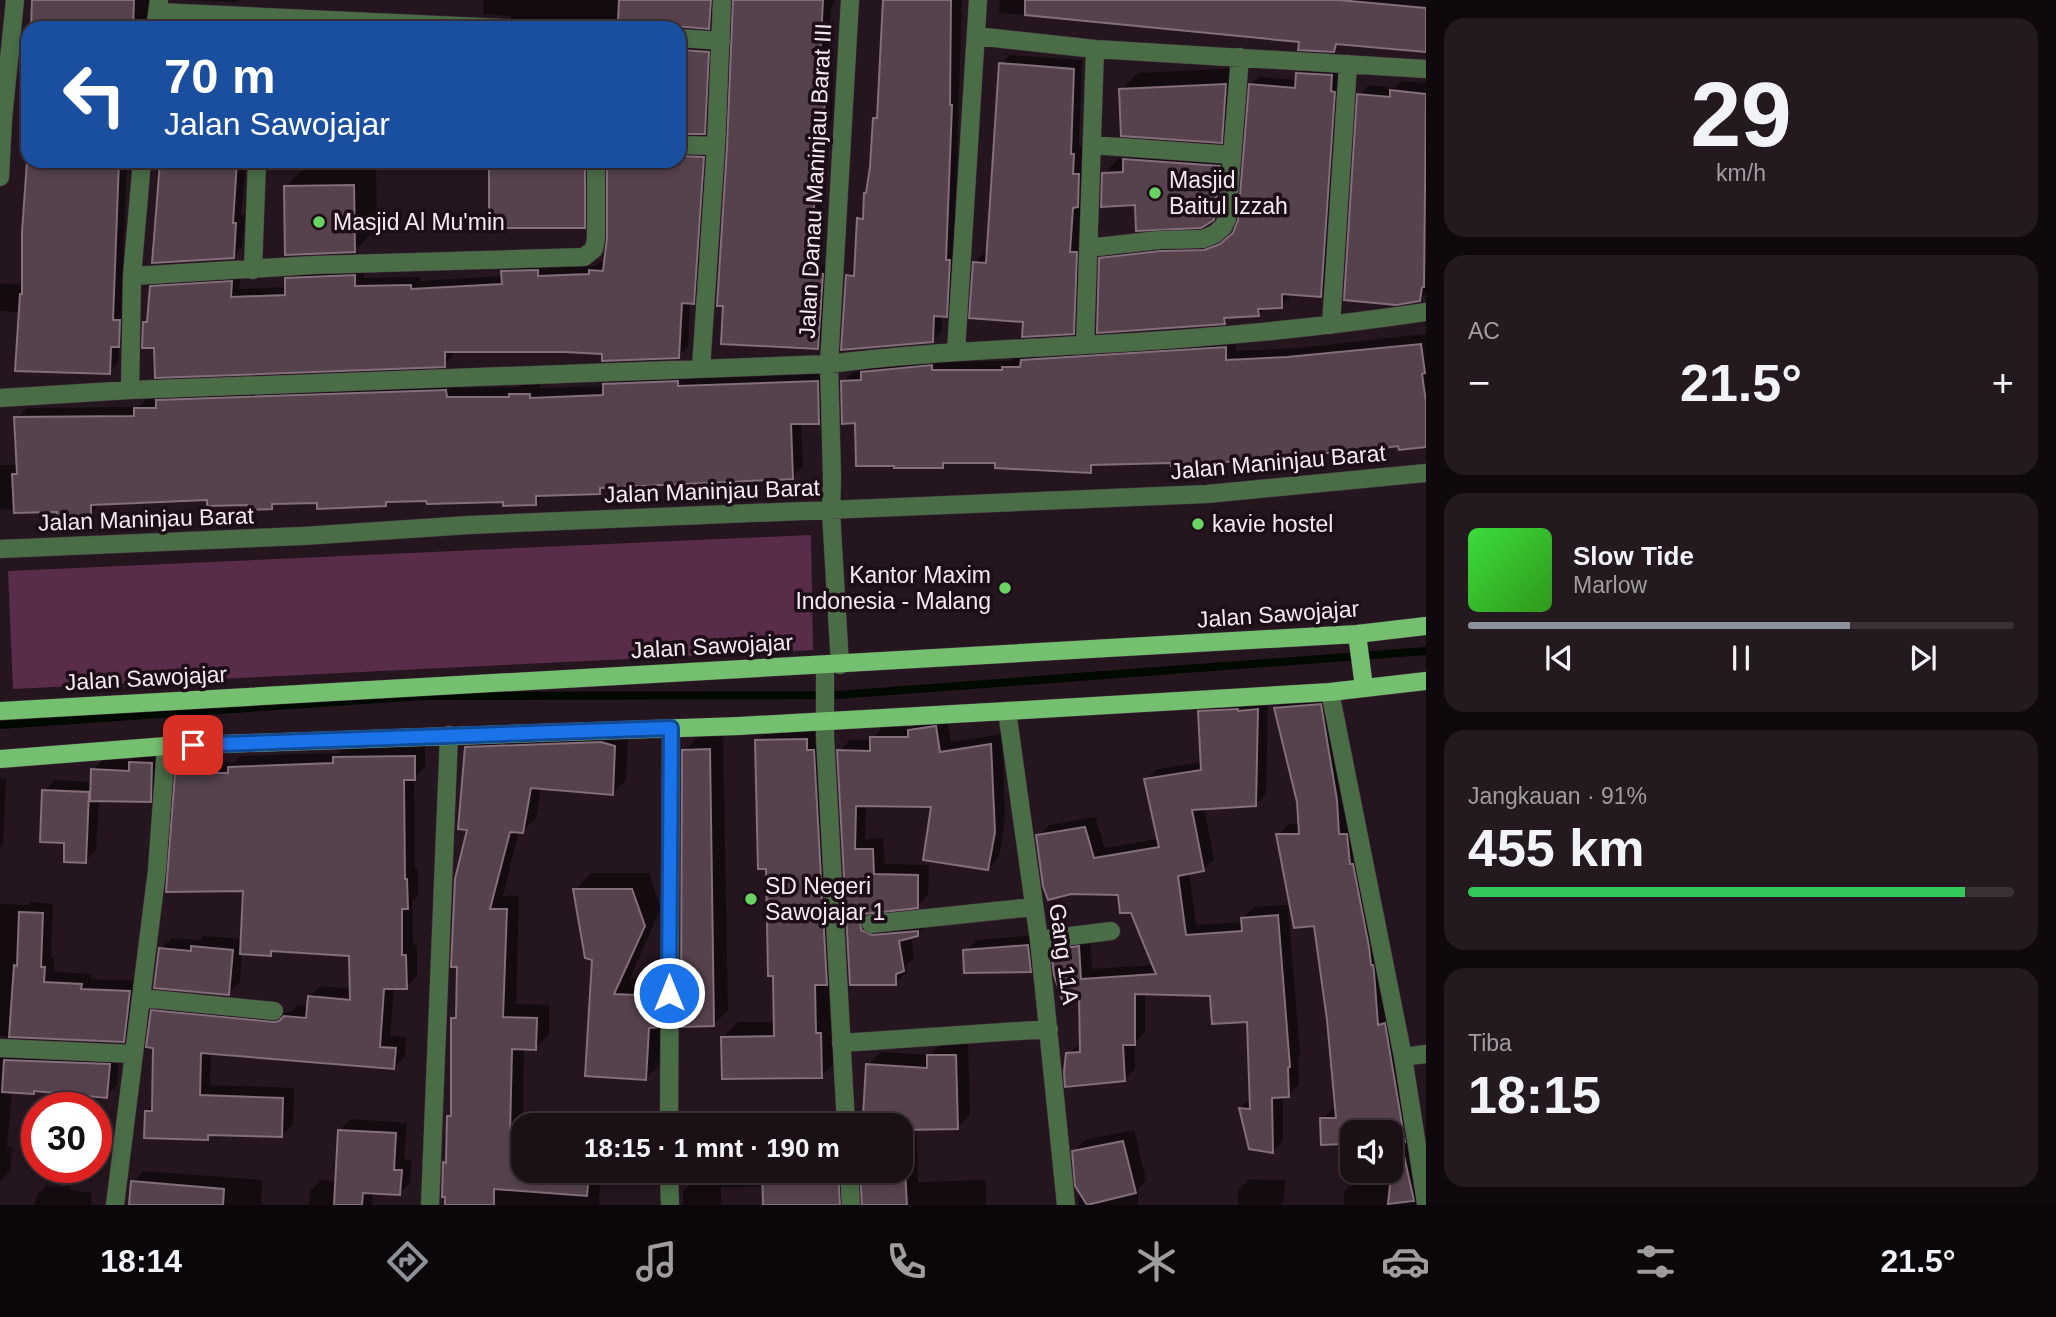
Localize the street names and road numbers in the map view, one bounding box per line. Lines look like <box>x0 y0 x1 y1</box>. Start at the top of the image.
street label: Jalan Danau Maninjau Barat III <box>794 23 836 339</box>
street label: Jalan Maninjau Barat <box>1169 440 1387 484</box>
street label: Jalan Maninjau Barat <box>604 474 821 508</box>
street label: Jalan Maninjau Barat <box>38 502 255 536</box>
street label: Jalan Sawojajar <box>1196 595 1360 633</box>
street label: Jalan Sawojajar <box>630 629 794 663</box>
street label: Jalan Sawojajar <box>64 661 228 695</box>
street label: Gang 11A <box>1044 902 1084 1007</box>

